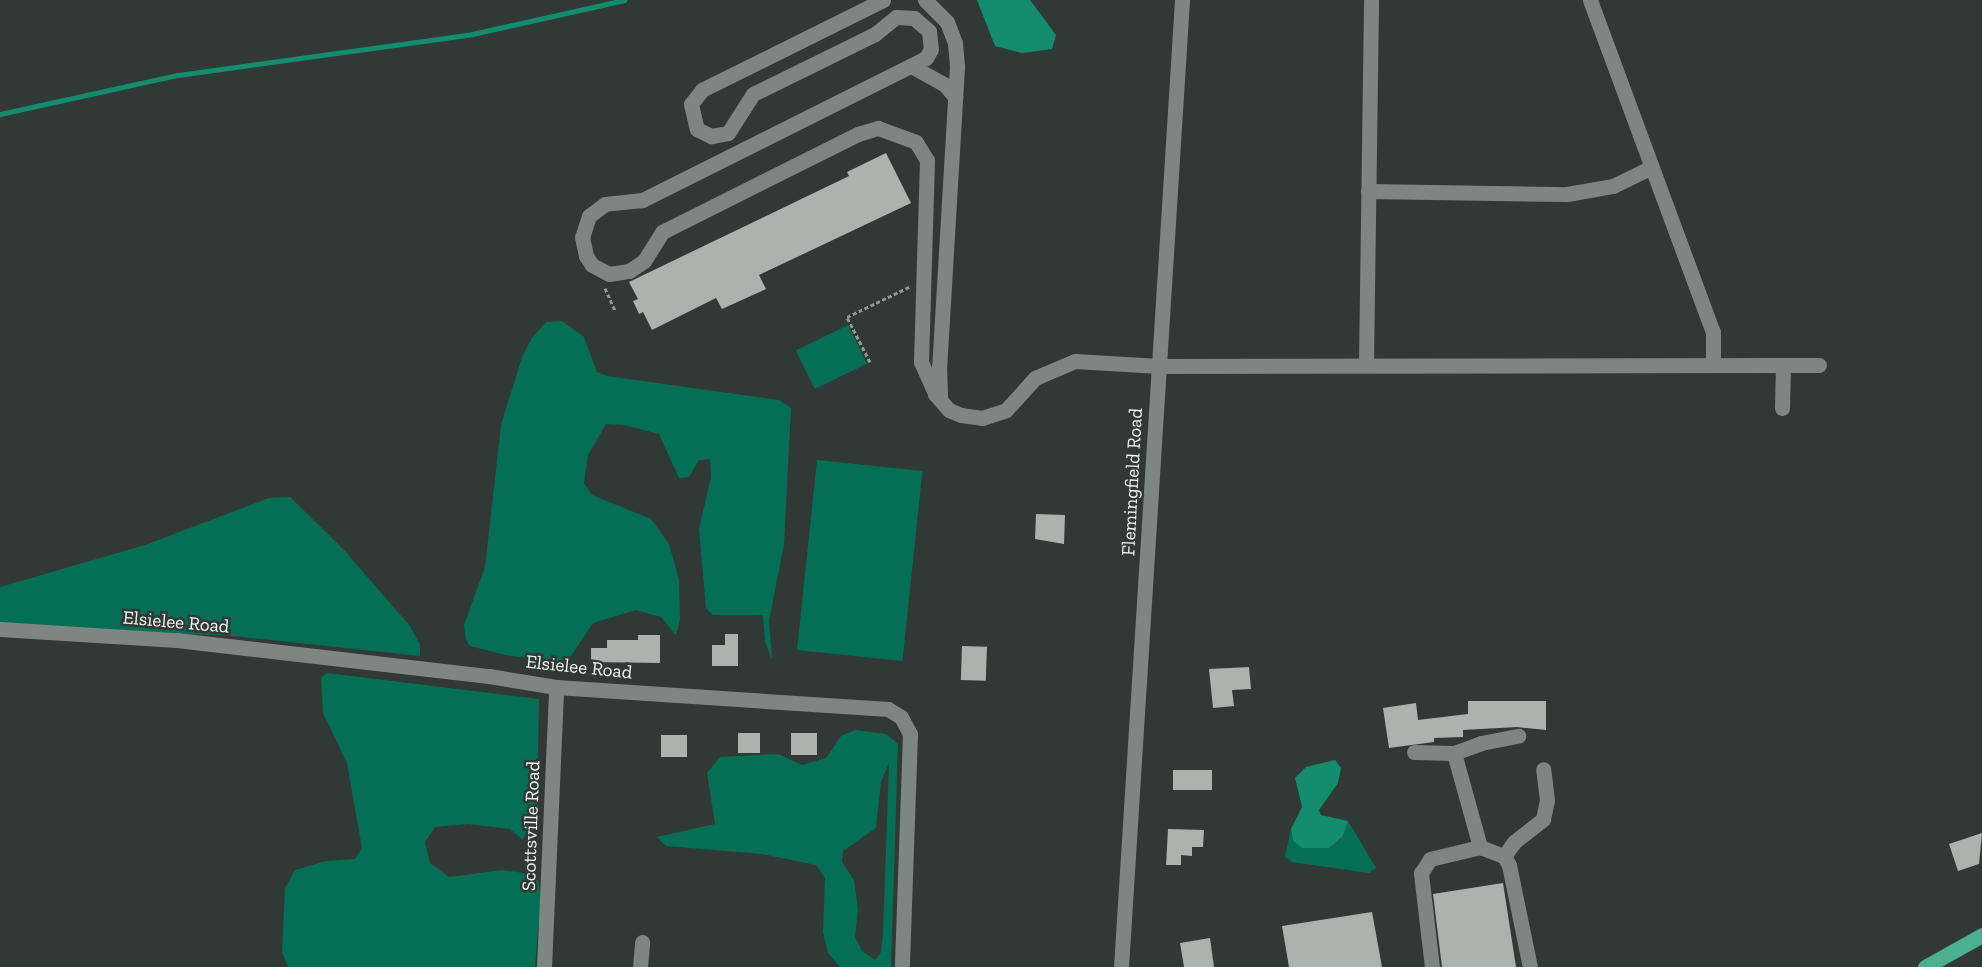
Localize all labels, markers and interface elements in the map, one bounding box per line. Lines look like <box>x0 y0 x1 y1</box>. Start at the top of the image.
street label: Flemingfield Road <box>1117 408 1147 556</box>
street label: Elsielee Road <box>122 606 230 638</box>
street label: Elsielee Road <box>525 650 633 684</box>
street label: Scottsville Road <box>517 761 545 891</box>

